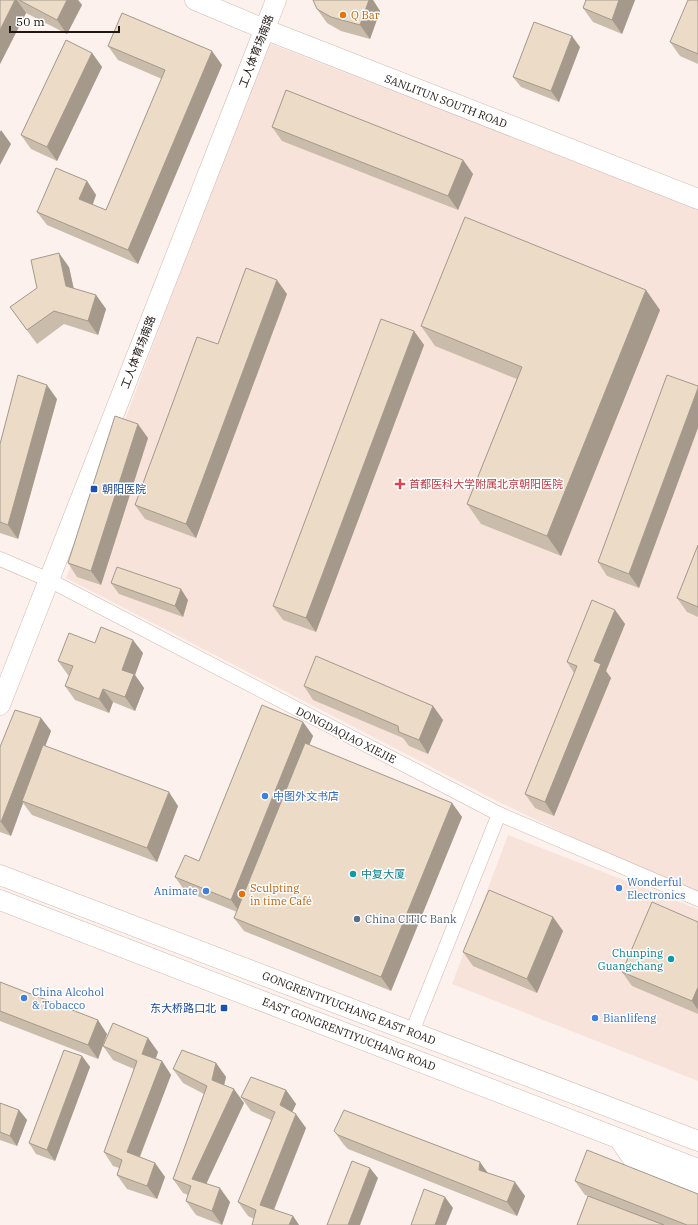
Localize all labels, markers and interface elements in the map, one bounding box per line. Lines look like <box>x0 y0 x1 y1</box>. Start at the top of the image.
scale bar <box>10 8 119 34</box>
place label: Q Bar <box>351 8 380 22</box>
marker: Q Bar <box>338 10 348 20</box>
street label: 工人体育场南路 <box>236 13 276 89</box>
text: 50 m <box>16 14 45 29</box>
street label: SANLITUN SOUTH ROAD <box>383 71 509 131</box>
street label: 工人体育场南路 <box>118 314 158 390</box>
place label: 首都医科大学附属北京朝阳医院 <box>409 477 563 491</box>
marker: 首都医科大学附属北京朝阳医院 <box>394 478 406 490</box>
place label: 朝阳医院 <box>102 482 146 496</box>
marker: 朝阳医院 <box>89 484 99 494</box>
street label: DONGDAQIAO XIEJIE <box>294 704 398 766</box>
place label: 中图外文书店 <box>273 789 339 803</box>
marker: 中图外文书店 <box>260 791 270 801</box>
place label: 中复大厦 <box>361 867 405 881</box>
marker: 中复大厦 <box>348 869 358 879</box>
place label: Wonderful Electronics <box>627 875 685 902</box>
place label: Sculpting in time Café <box>250 881 312 908</box>
marker: Wonderful Electronics <box>614 883 624 893</box>
place label: Animate <box>154 884 198 898</box>
marker: Animate <box>201 886 211 896</box>
marker: Sculpting in time Café <box>237 889 247 899</box>
place label: China CITIC Bank <box>365 912 457 926</box>
marker: China CITIC Bank <box>352 914 362 924</box>
place label: Chunping Guangchang <box>598 946 663 973</box>
marker: Chunping Guangchang <box>666 954 676 964</box>
street label: GONGRENTIYUCHANG EAST ROAD <box>260 968 438 1048</box>
place label: China Alcohol & Tobacco <box>32 985 104 1012</box>
marker: China Alcohol & Tobacco <box>19 993 29 1003</box>
street label: EAST GONGRENTIYUCHANG ROAD <box>260 994 438 1074</box>
place label: 东大桥路口北 <box>150 1001 216 1015</box>
marker: 东大桥路口北 <box>219 1003 229 1013</box>
place label: Bianlifeng <box>603 1011 656 1025</box>
marker: Bianlifeng <box>590 1013 600 1023</box>

